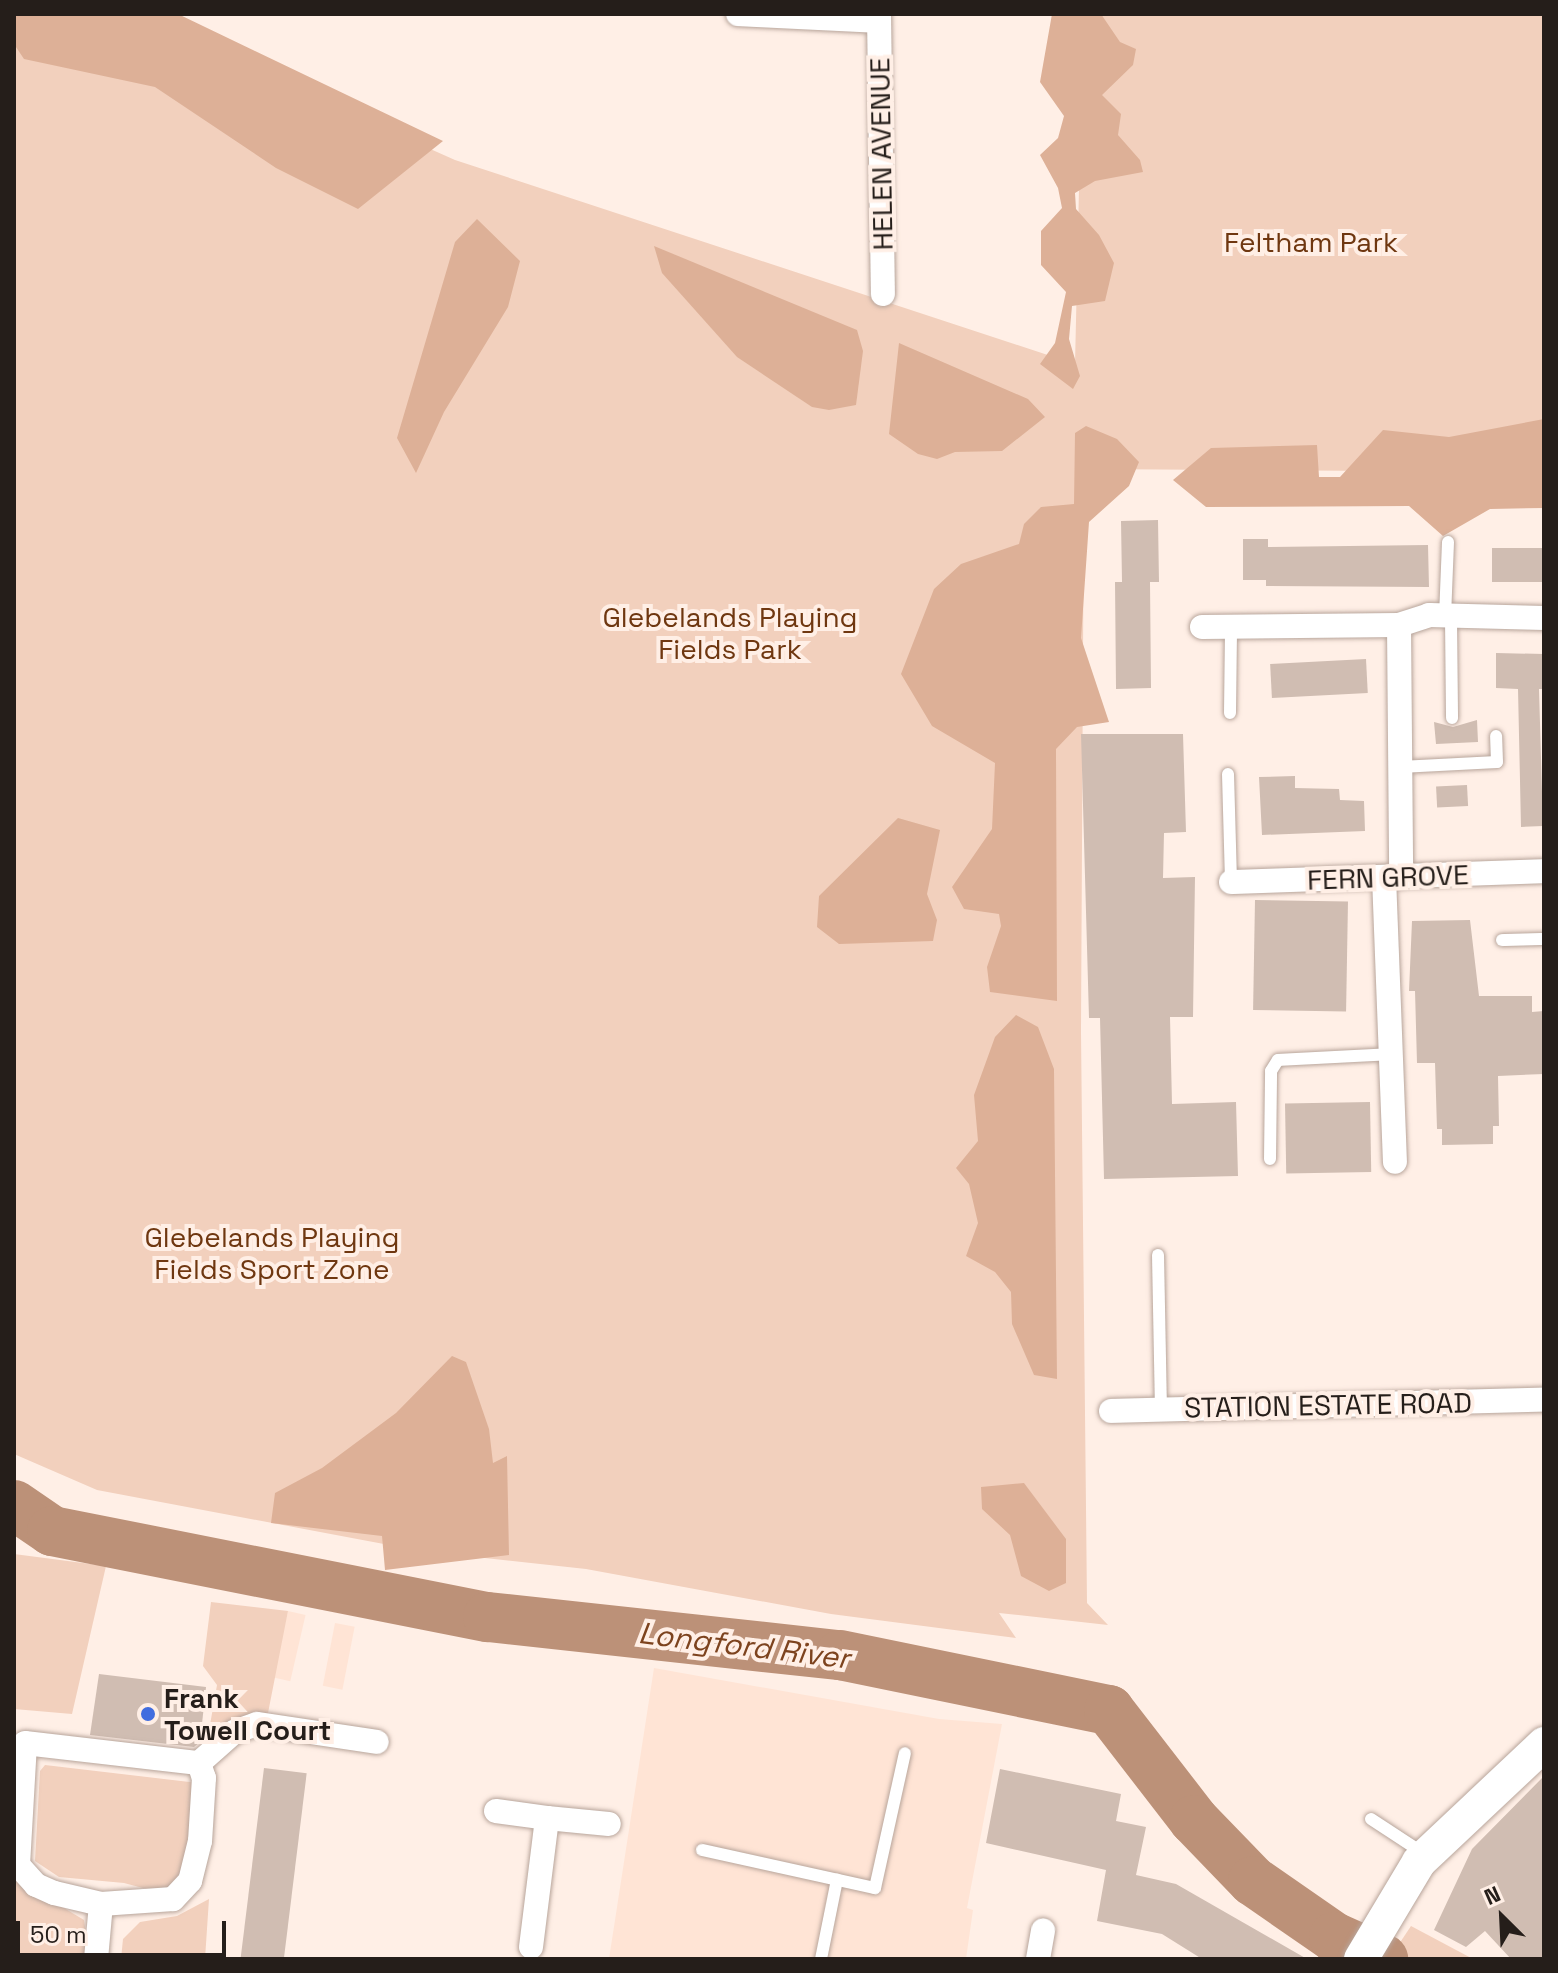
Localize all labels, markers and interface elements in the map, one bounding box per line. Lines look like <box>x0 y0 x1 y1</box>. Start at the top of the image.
street label: HELEN AVENUE <box>863 57 899 251</box>
park label: Feltham Park <box>1224 225 1398 259</box>
park label: Glebelands Playing Fields Park <box>602 600 858 666</box>
street label: FERN GROVE <box>1307 857 1469 897</box>
park label: Glebelands Playing Fields Sport Zone <box>144 1220 400 1286</box>
street label: STATION ESTATE ROAD <box>1184 1386 1472 1424</box>
water label: Longford River <box>636 1615 852 1677</box>
place label: Frank Towell Court <box>164 1681 331 1747</box>
marker: Frank Towell Court <box>139 1705 157 1723</box>
north arrow <box>1462 1877 1542 1957</box>
text: N <box>1480 1879 1505 1911</box>
scale bar <box>20 1905 230 1955</box>
text: 50 m <box>30 1919 87 1950</box>

